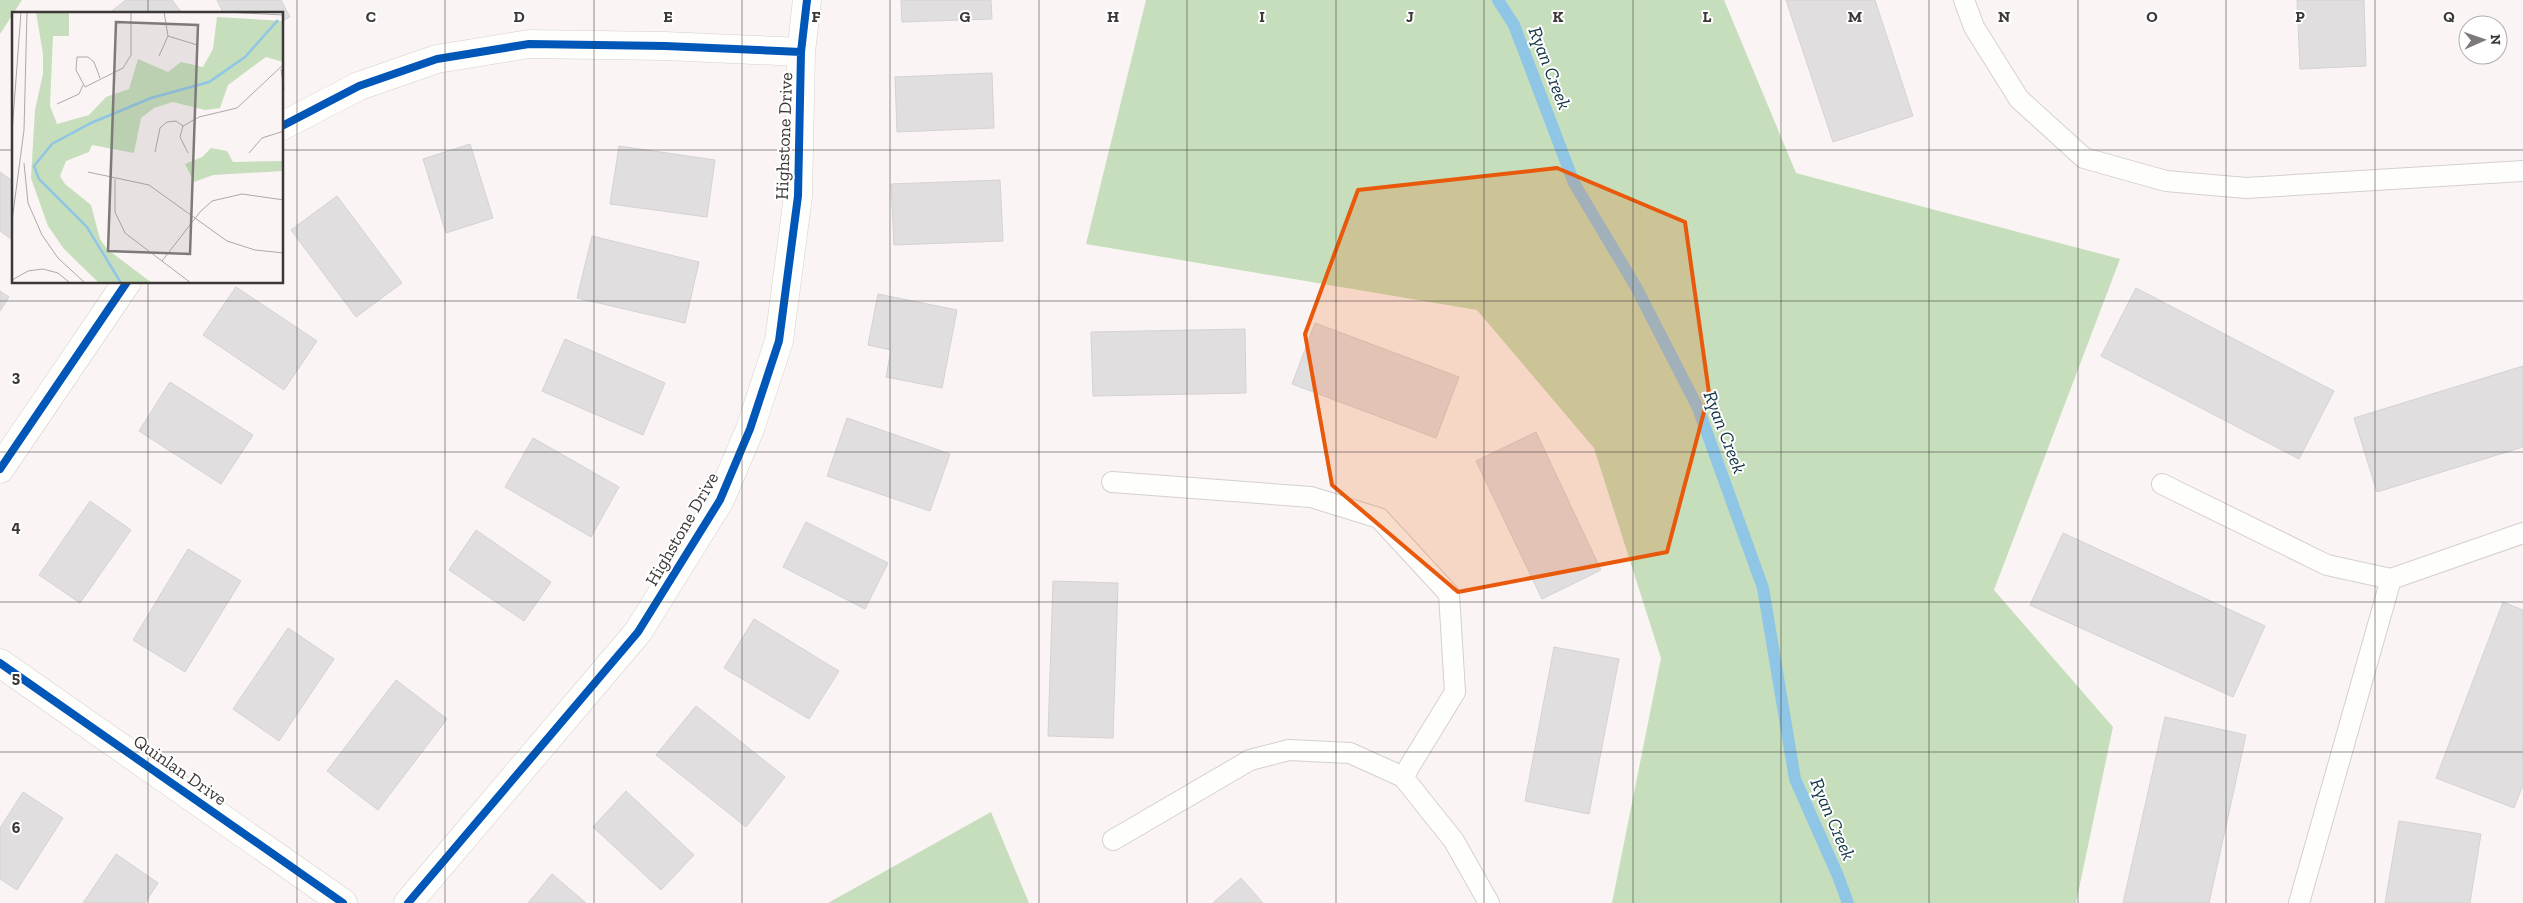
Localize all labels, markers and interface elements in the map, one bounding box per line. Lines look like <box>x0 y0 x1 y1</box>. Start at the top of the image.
text: C <box>366 7 376 26</box>
text: D <box>513 7 525 26</box>
text: E <box>663 7 673 26</box>
text: F <box>811 7 821 26</box>
text: G <box>960 7 971 26</box>
text: H <box>1107 7 1119 26</box>
text: I <box>1259 7 1265 26</box>
text: J <box>1406 7 1414 26</box>
text: K <box>1553 7 1564 26</box>
text: L <box>1703 7 1712 26</box>
text: M <box>1848 7 1862 26</box>
text: N <box>1998 7 2010 26</box>
text: O <box>2146 7 2158 26</box>
text: P <box>2295 7 2305 26</box>
text: Q <box>2443 7 2455 26</box>
inset map <box>12 12 284 284</box>
north arrow <box>2458 15 2508 65</box>
water label: Ryan Creek <box>1524 23 1576 113</box>
text: N <box>2487 34 2504 46</box>
street label: Highstone Drive <box>771 72 797 200</box>
text: 3 <box>12 367 21 386</box>
water label: Ryan Creek <box>1699 387 1751 477</box>
street label: Highstone Drive <box>641 468 723 590</box>
text: 4 <box>11 517 21 536</box>
text: 5 <box>12 668 20 687</box>
street label: Quinlan Drive <box>129 730 231 810</box>
water label: Ryan Creek <box>1805 774 1861 864</box>
text: 6 <box>12 818 21 837</box>

